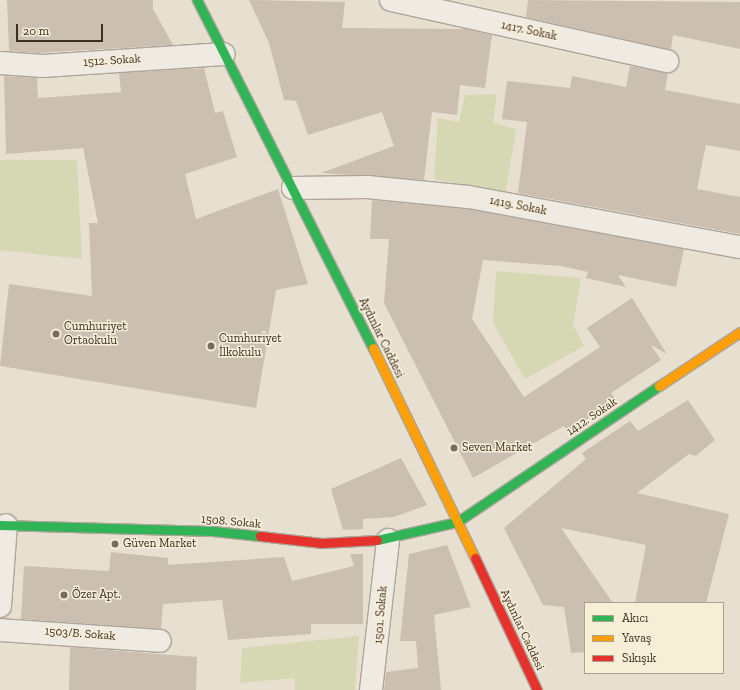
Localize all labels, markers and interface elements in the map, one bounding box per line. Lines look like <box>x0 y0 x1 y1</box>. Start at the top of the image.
scale bar <box>18 16 105 42</box>
street label: 1417. Sokak <box>500 18 558 44</box>
text: 20 m <box>23 24 49 38</box>
street label: 1512. Sokak <box>83 52 141 70</box>
street label: 1419. Sokak <box>488 193 548 219</box>
street label: Aydınlar Caddesi <box>355 295 407 381</box>
place label: Cumhuriyet Ortaokulu <box>64 320 127 348</box>
marker: Cumhuriyet Ortaokulu <box>51 329 61 339</box>
place label: Cumhuriyet İlkokulu <box>219 332 282 360</box>
marker: Cumhuriyet İlkokulu <box>206 341 216 351</box>
street label: 1412. Sokak <box>564 395 620 439</box>
place label: Seven Market <box>462 441 532 455</box>
marker: Seven Market <box>449 443 459 453</box>
street label: 1508. Sokak <box>200 512 262 532</box>
place label: Güven Market <box>123 537 196 551</box>
marker: Güven Market <box>110 539 120 549</box>
street label: 1501. Sokak <box>371 585 391 645</box>
street label: Aydınlar Caddesi <box>497 587 547 673</box>
place label: Özer Apt. <box>72 588 121 602</box>
marker: Özer Apt. <box>59 590 69 600</box>
legend <box>584 602 724 674</box>
text: Akıcı <box>622 611 648 625</box>
street label: 1503/B. Sokak <box>44 624 116 644</box>
text: Yavaş <box>622 631 651 645</box>
text: Sıkışık <box>622 651 656 665</box>

